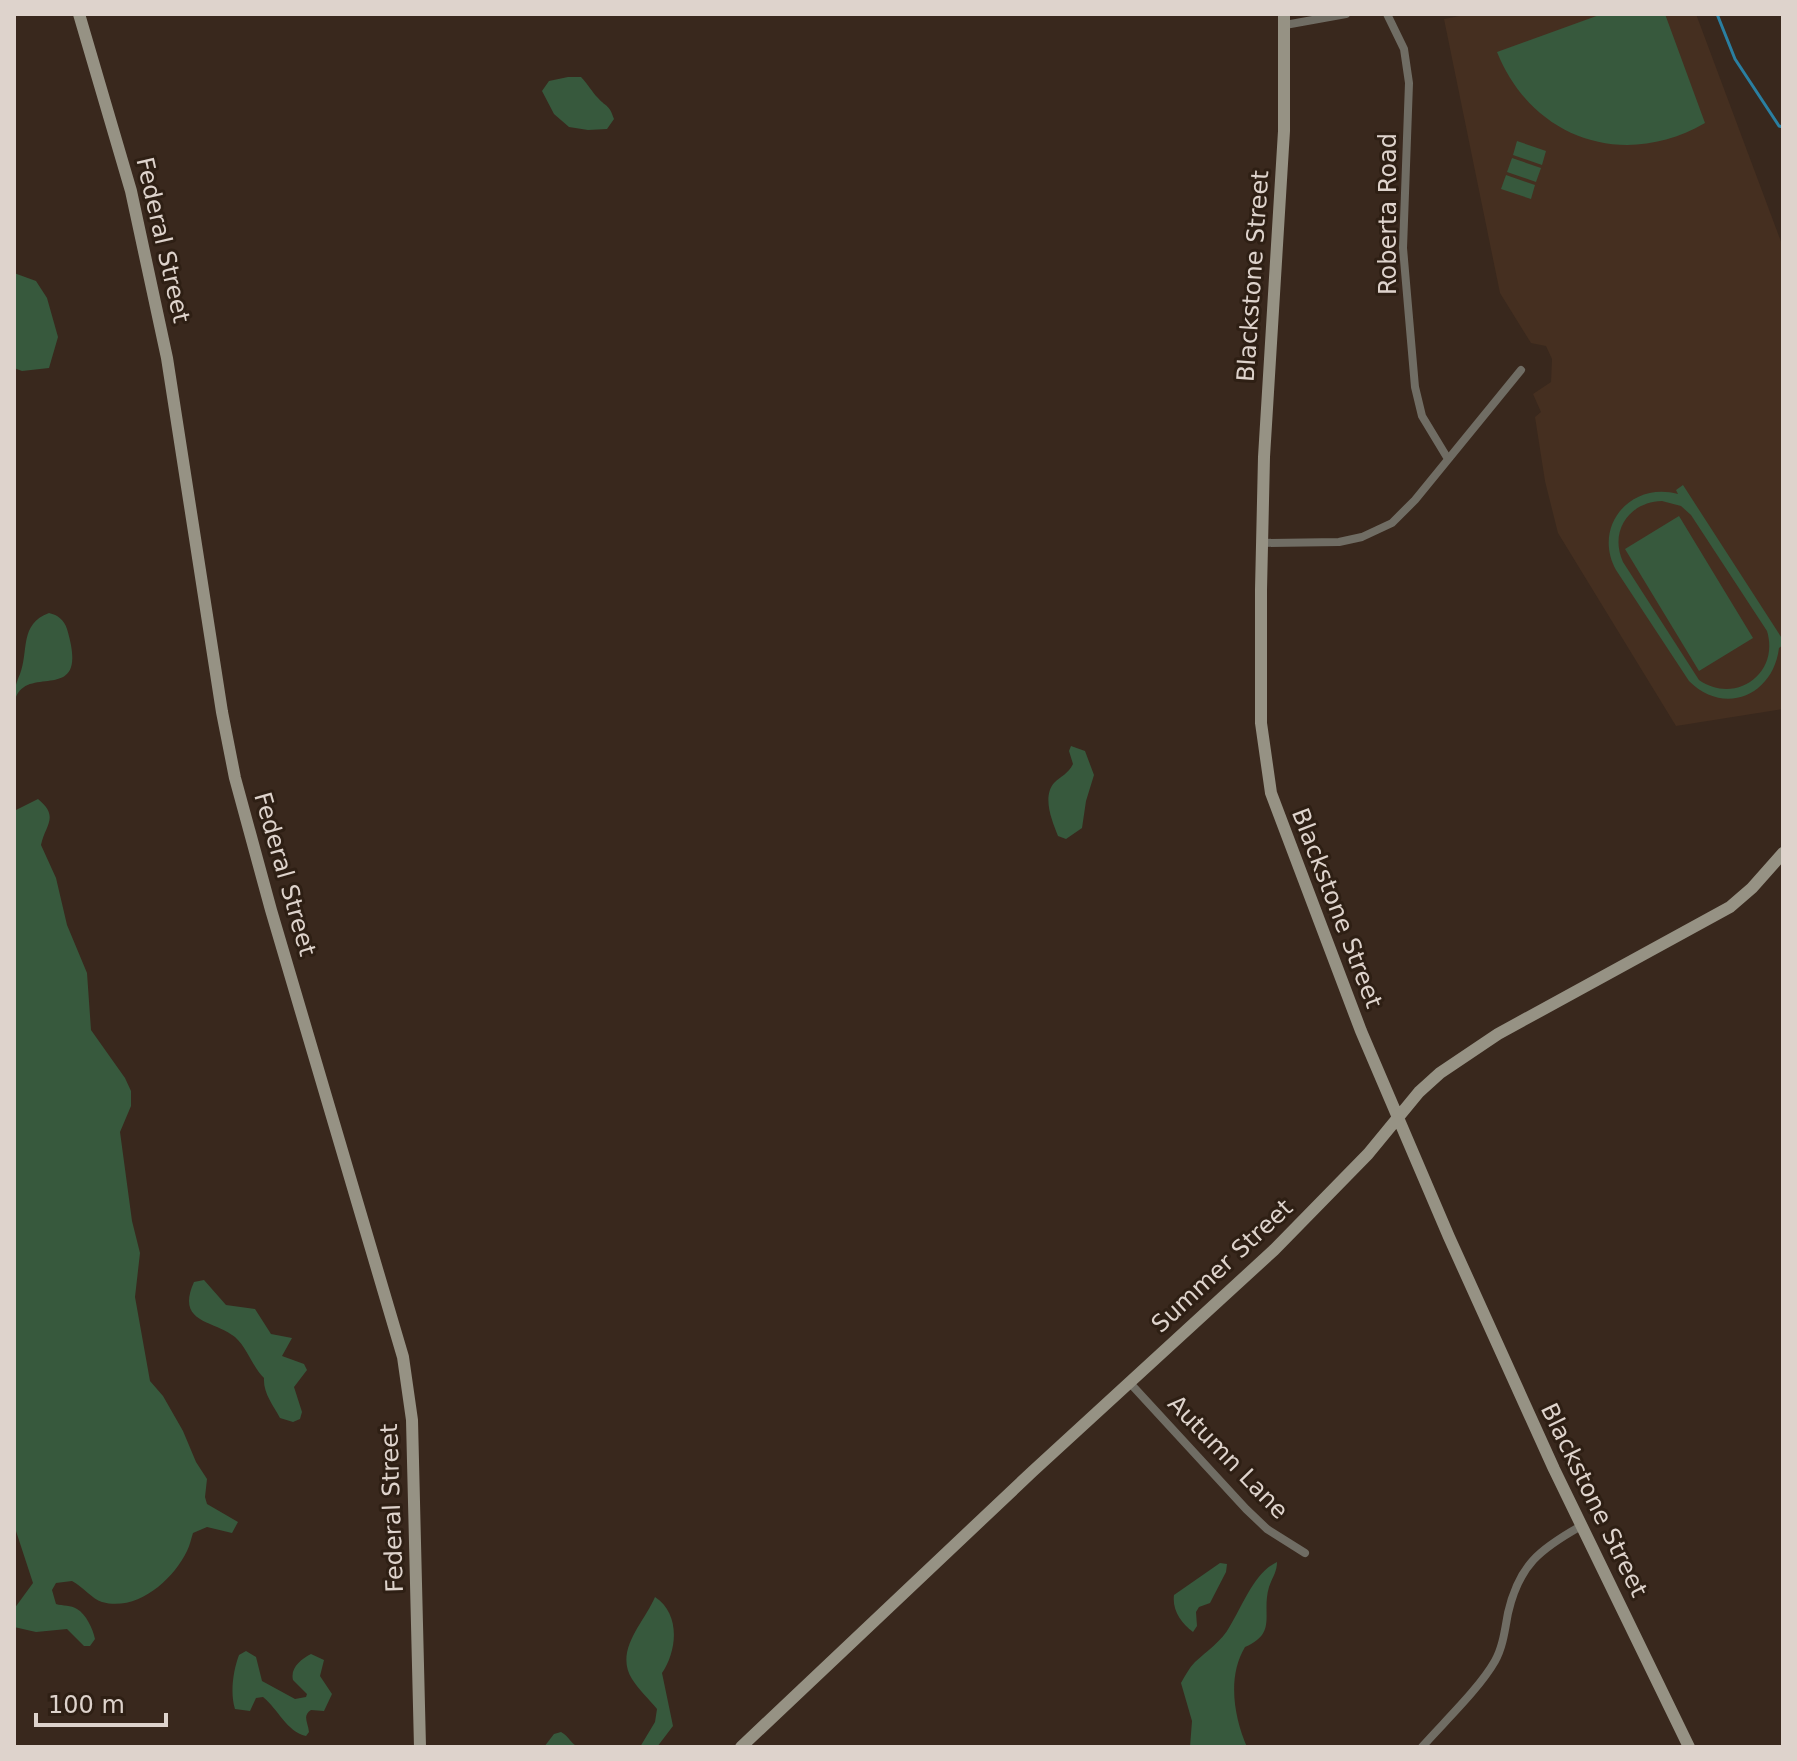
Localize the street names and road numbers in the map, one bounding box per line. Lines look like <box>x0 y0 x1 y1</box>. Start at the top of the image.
street label: Roberta Road <box>1374 133 1402 295</box>
street label: Federal Street <box>130 154 196 326</box>
street label: Blackstone Street <box>1232 169 1274 383</box>
street label: Federal Street <box>248 789 322 959</box>
street label: Blackstone Street <box>1286 804 1388 1012</box>
street label: Summer Street <box>1146 1194 1298 1338</box>
street label: Autumn Lane <box>1162 1390 1294 1524</box>
street label: Blackstone Street <box>1535 1399 1653 1601</box>
street label: Federal Street <box>375 1423 409 1593</box>

